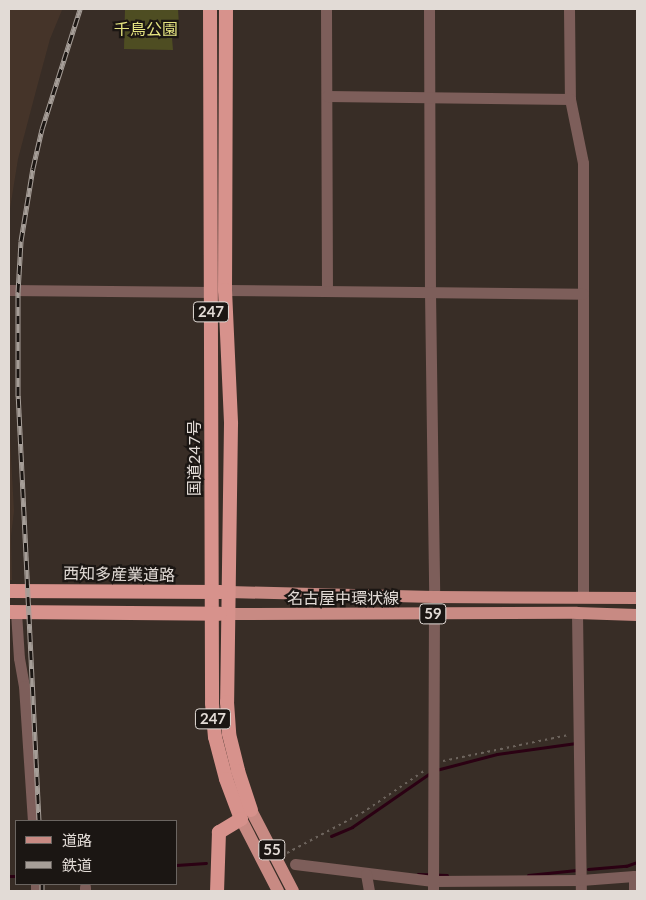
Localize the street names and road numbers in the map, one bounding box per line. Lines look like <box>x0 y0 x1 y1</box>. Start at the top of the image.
road number: 247 <box>192 300 230 324</box>
street label: 国道247号 <box>184 420 204 496</box>
street label: 西知多産業道路 <box>63 563 175 585</box>
street label: 名古屋中環状線 <box>287 588 399 608</box>
road number: 59 <box>419 602 447 626</box>
road number: 247 <box>194 706 232 732</box>
road number: 55 <box>258 838 286 862</box>

